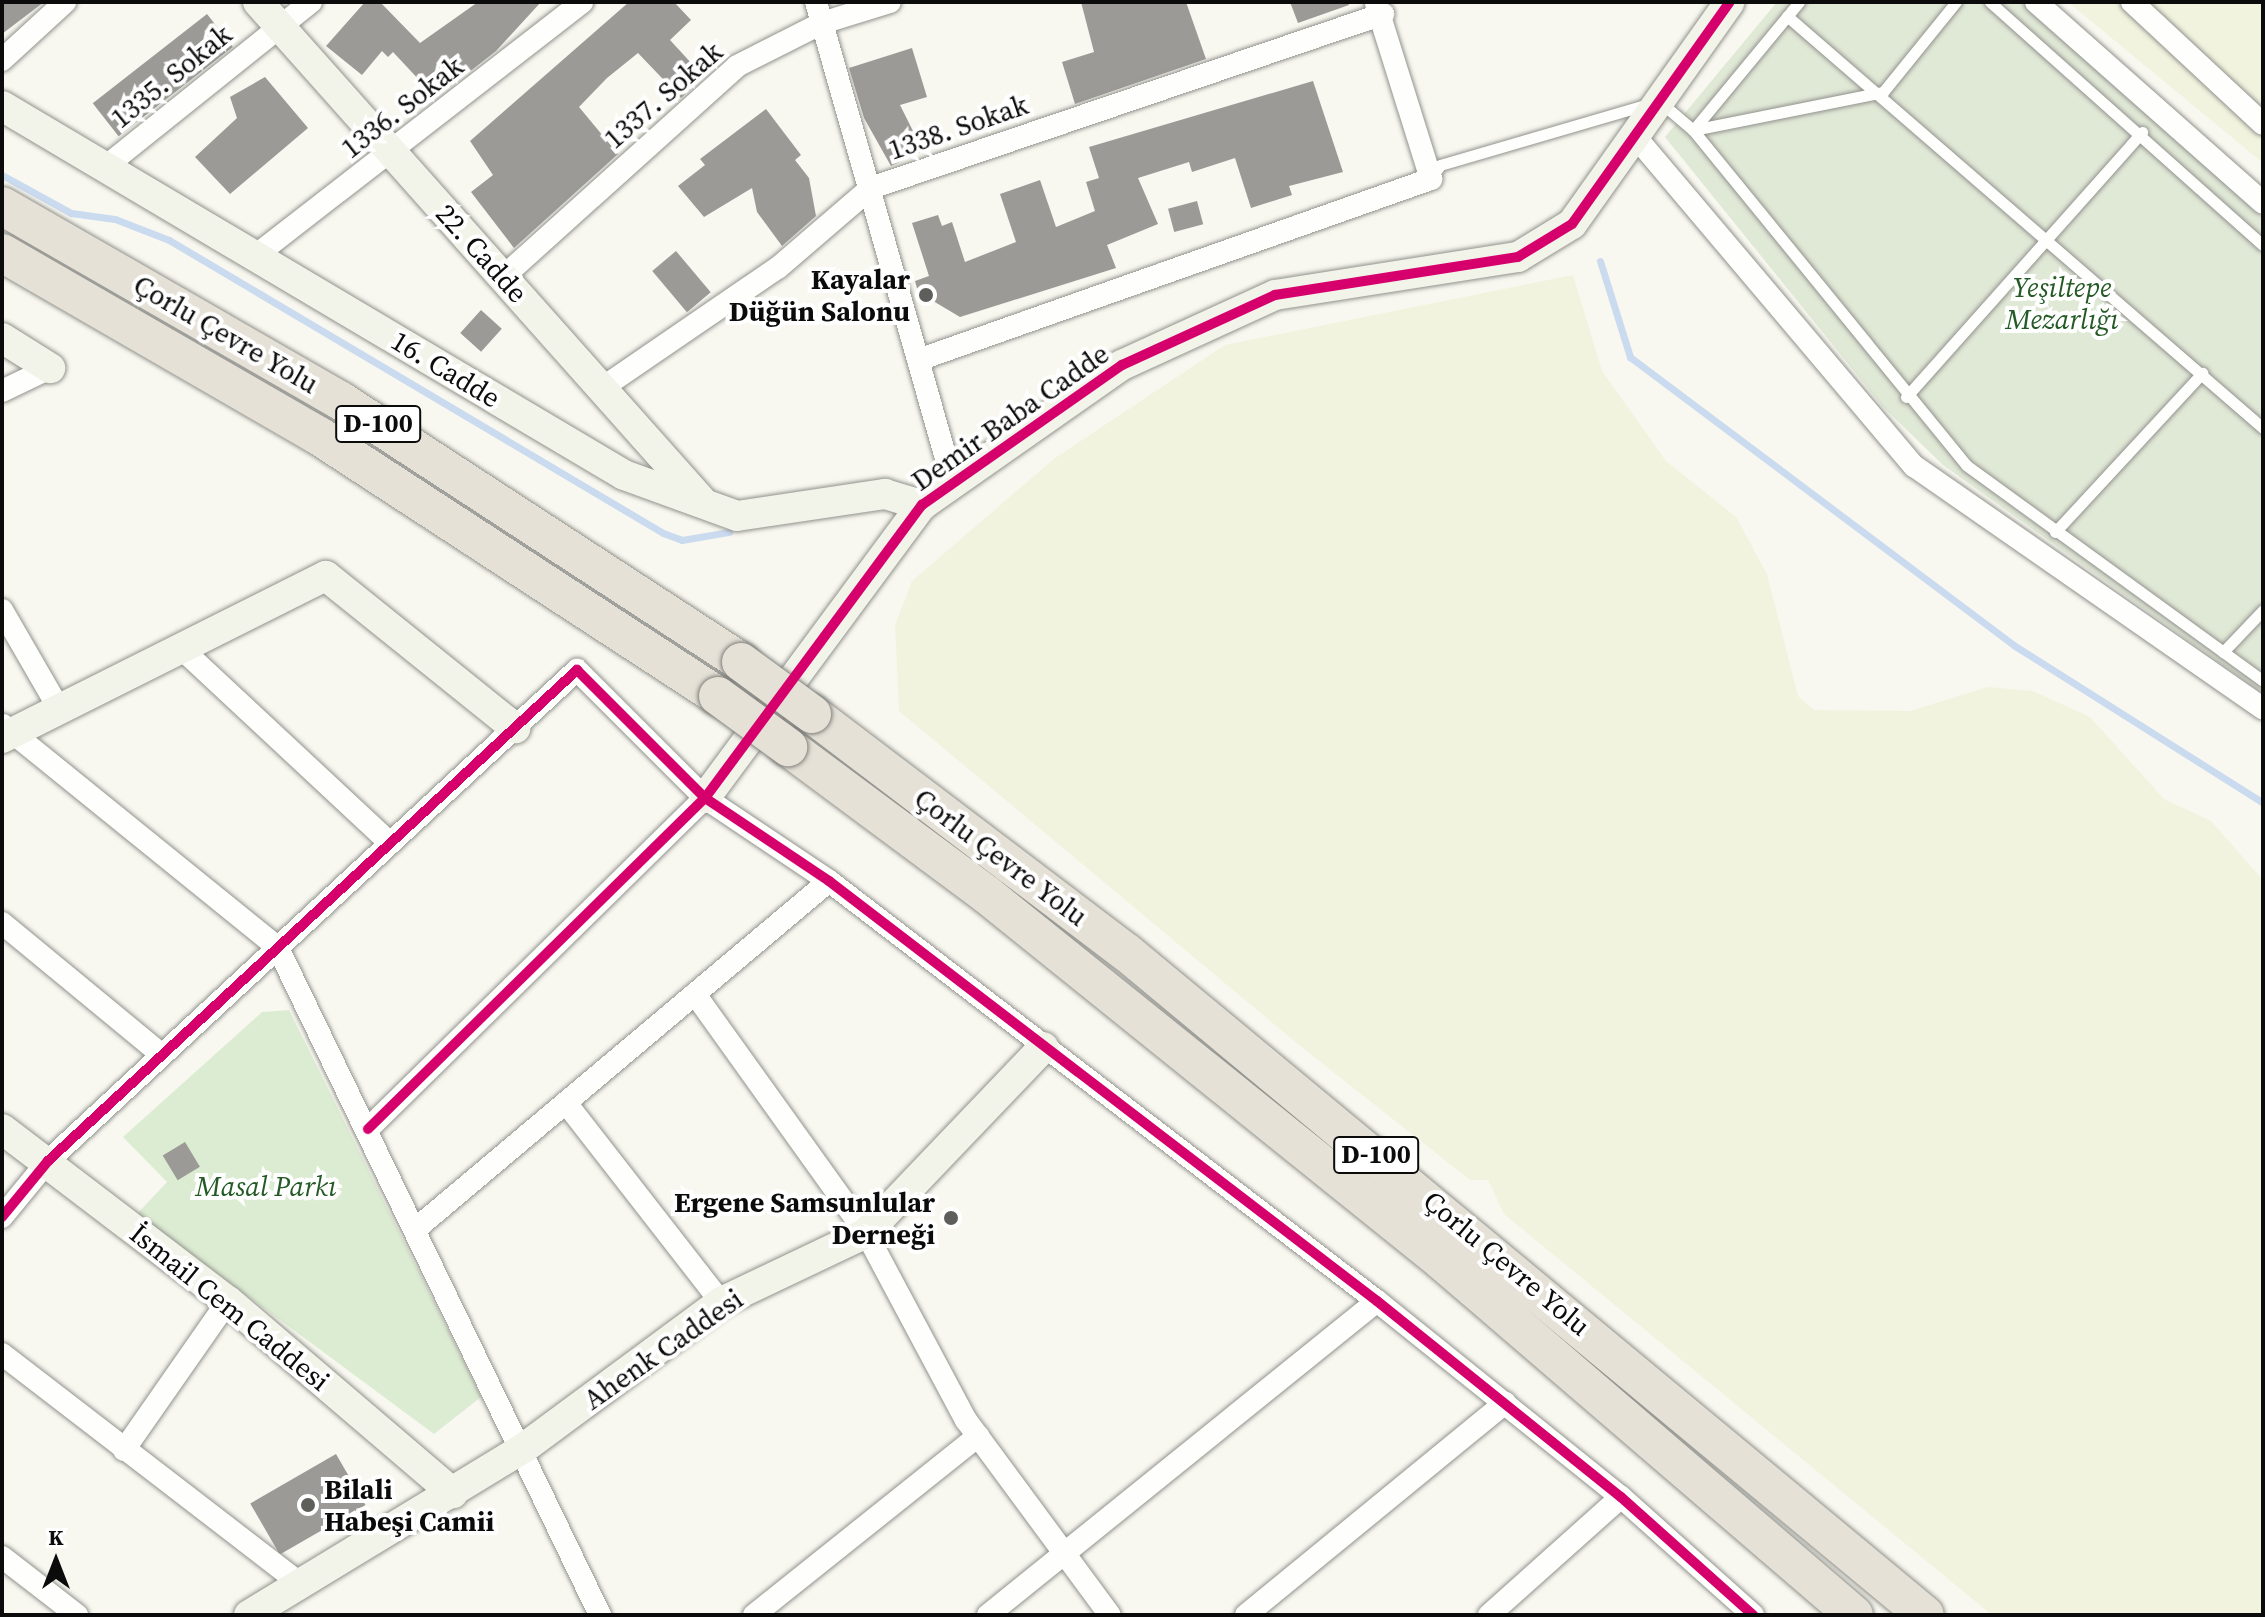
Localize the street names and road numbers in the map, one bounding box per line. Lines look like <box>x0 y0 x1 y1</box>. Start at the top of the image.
street label: 1335. Sokak <box>104 17 238 135</box>
street label: 1337. Sokak <box>597 35 729 155</box>
street label: 1336. Sokak <box>334 49 470 165</box>
street label: 1338. Sokak <box>884 87 1032 167</box>
street label: 22. Cadde <box>429 197 535 309</box>
street label: Çorlu Çevre Yolu <box>127 267 325 401</box>
street label: 16. Cadde <box>386 323 506 415</box>
street label: Demir Baba Cadde <box>905 336 1115 498</box>
road number: D-100 <box>334 402 422 446</box>
street label: Çorlu Çevre Yolu <box>908 781 1094 933</box>
road number: D-100 <box>1332 1133 1420 1177</box>
street label: Çorlu Çevre Yolu <box>1416 1183 1598 1343</box>
street label: İsmail Cem Caddesi <box>124 1216 336 1398</box>
street label: Ahenk Caddesi <box>577 1282 749 1416</box>

